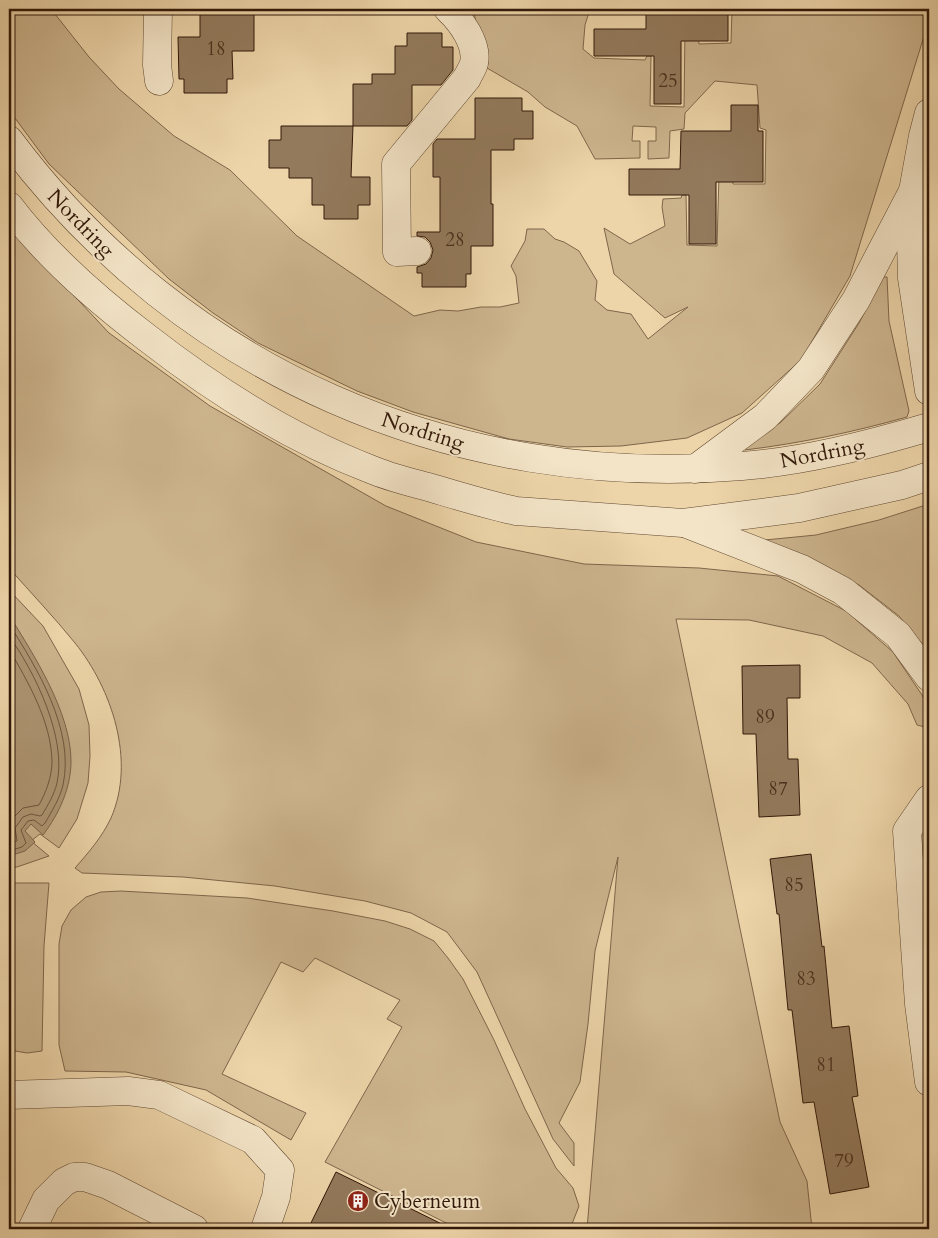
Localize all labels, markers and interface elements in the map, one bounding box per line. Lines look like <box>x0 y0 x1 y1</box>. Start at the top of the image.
house number: 18 <box>206 36 226 62</box>
house number: 25 <box>658 68 678 94</box>
street label: Nordring <box>41 183 121 264</box>
house number: 28 <box>445 227 465 253</box>
street label: Nordring <box>378 405 468 458</box>
street label: Nordring <box>777 431 867 476</box>
house number: 89 <box>755 704 775 730</box>
house number: 87 <box>768 776 788 802</box>
house number: 85 <box>784 872 804 898</box>
house number: 83 <box>796 966 816 992</box>
house number: 81 <box>816 1052 836 1078</box>
house number: 79 <box>834 1148 854 1174</box>
place label: Cyberneum <box>374 1187 481 1216</box>
building icon: Cyberneum <box>346 1189 370 1213</box>

